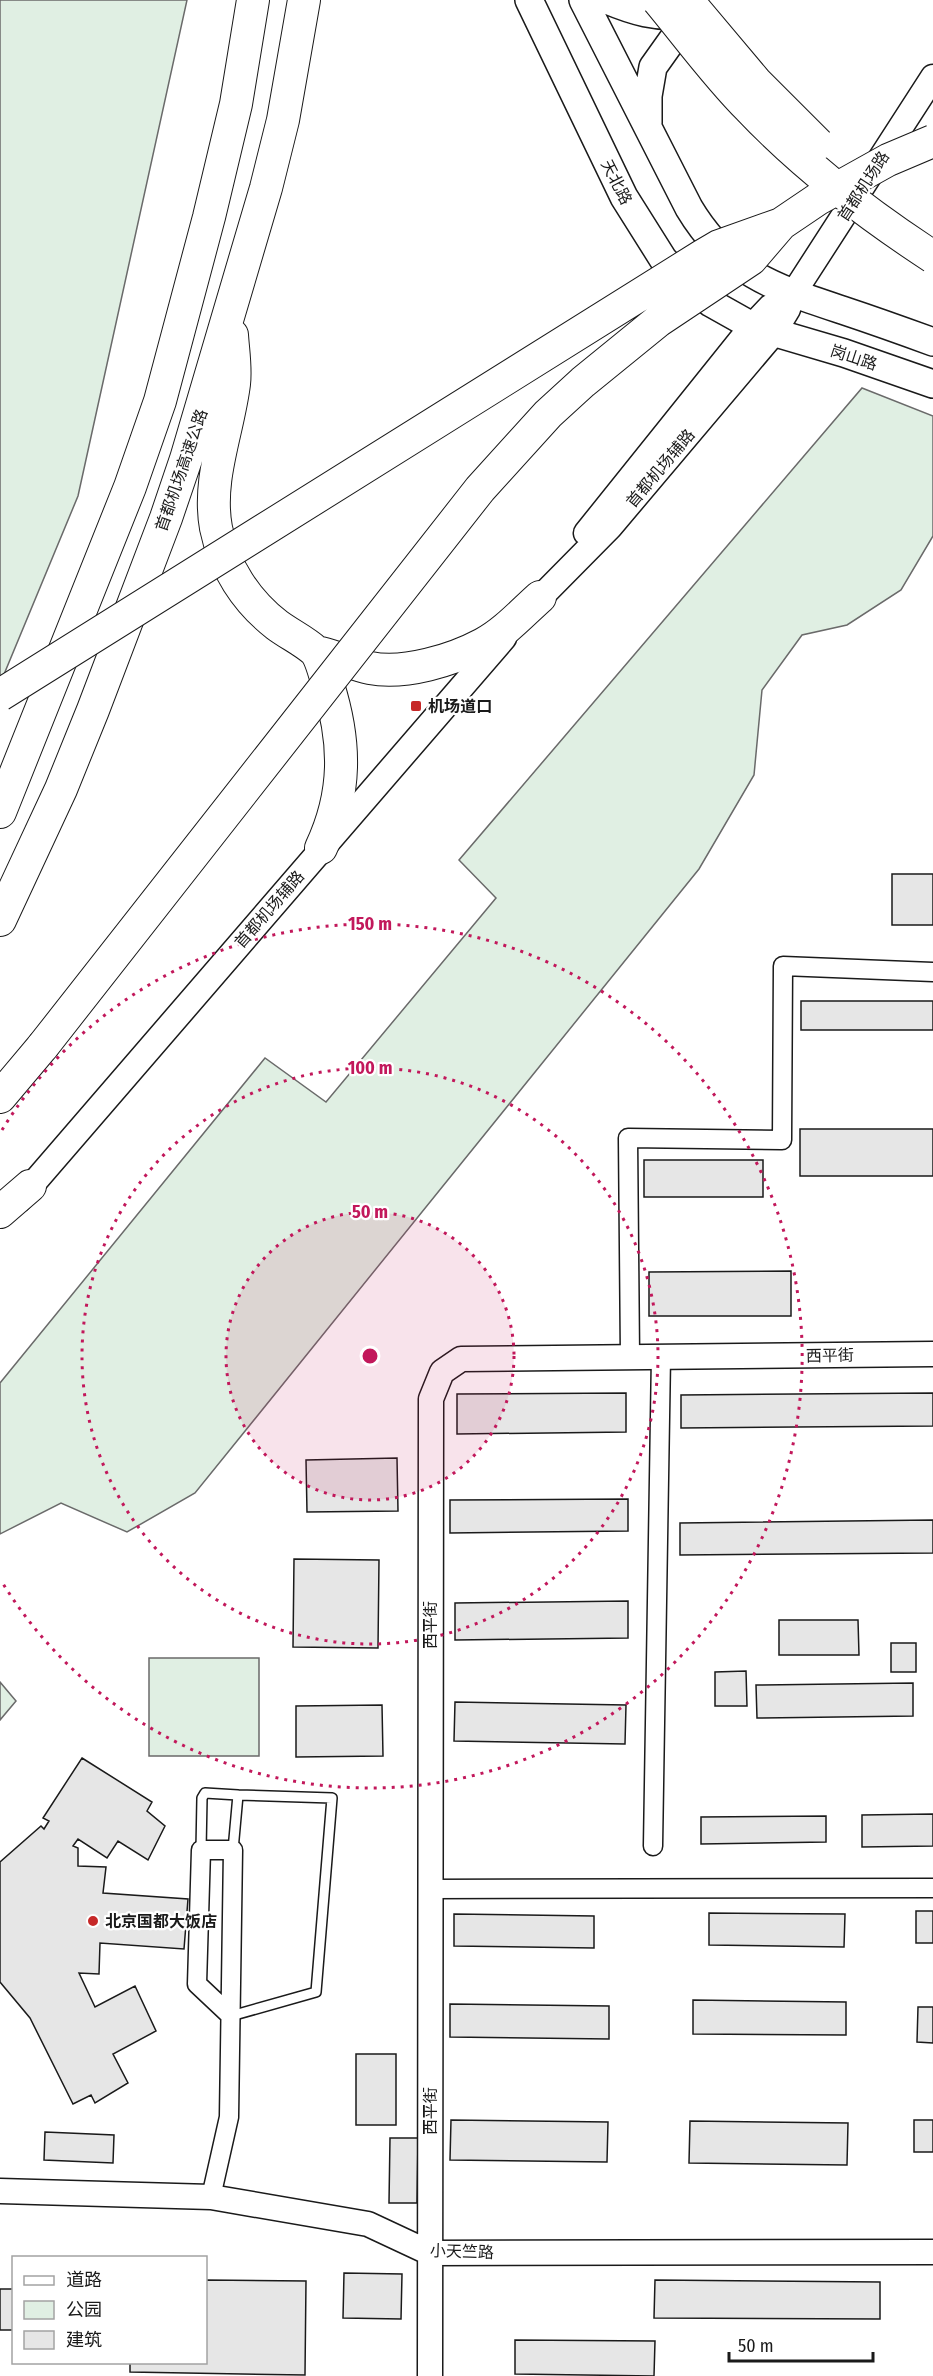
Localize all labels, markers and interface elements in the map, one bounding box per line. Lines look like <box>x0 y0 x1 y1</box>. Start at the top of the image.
street label: 首都机场路 <box>834 148 893 225</box>
street label: 天北路 <box>597 157 636 208</box>
street label: 岗山路 <box>828 341 880 374</box>
street label: 首都机场高速公路 <box>152 407 211 534</box>
street label: 首都机场辅路 <box>622 425 699 511</box>
place label: 机场道口 <box>428 697 492 716</box>
marker: 机场道口 <box>409 699 423 713</box>
street label: 首都机场辅路 <box>231 867 308 952</box>
text: 150 m <box>348 913 392 935</box>
text: 100 m <box>348 1057 392 1079</box>
text: 50 m <box>352 1201 388 1223</box>
centre of rings <box>360 1346 380 1366</box>
street label: 西平街 <box>806 1346 854 1365</box>
street label: 西平街 <box>421 1601 440 1649</box>
place label: 北京国都大饭店 <box>105 1912 217 1931</box>
marker: 北京国都大饭店 <box>86 1914 100 1928</box>
street label: 西平街 <box>421 2087 440 2135</box>
street label: 小天竺路 <box>430 2241 494 2262</box>
legend <box>12 2256 207 2364</box>
text: 道路 <box>66 2269 102 2291</box>
text: 公园 <box>66 2299 102 2321</box>
scale bar <box>729 2325 873 2363</box>
text: 建筑 <box>66 2329 102 2351</box>
text: 50 m <box>738 2335 774 2357</box>

